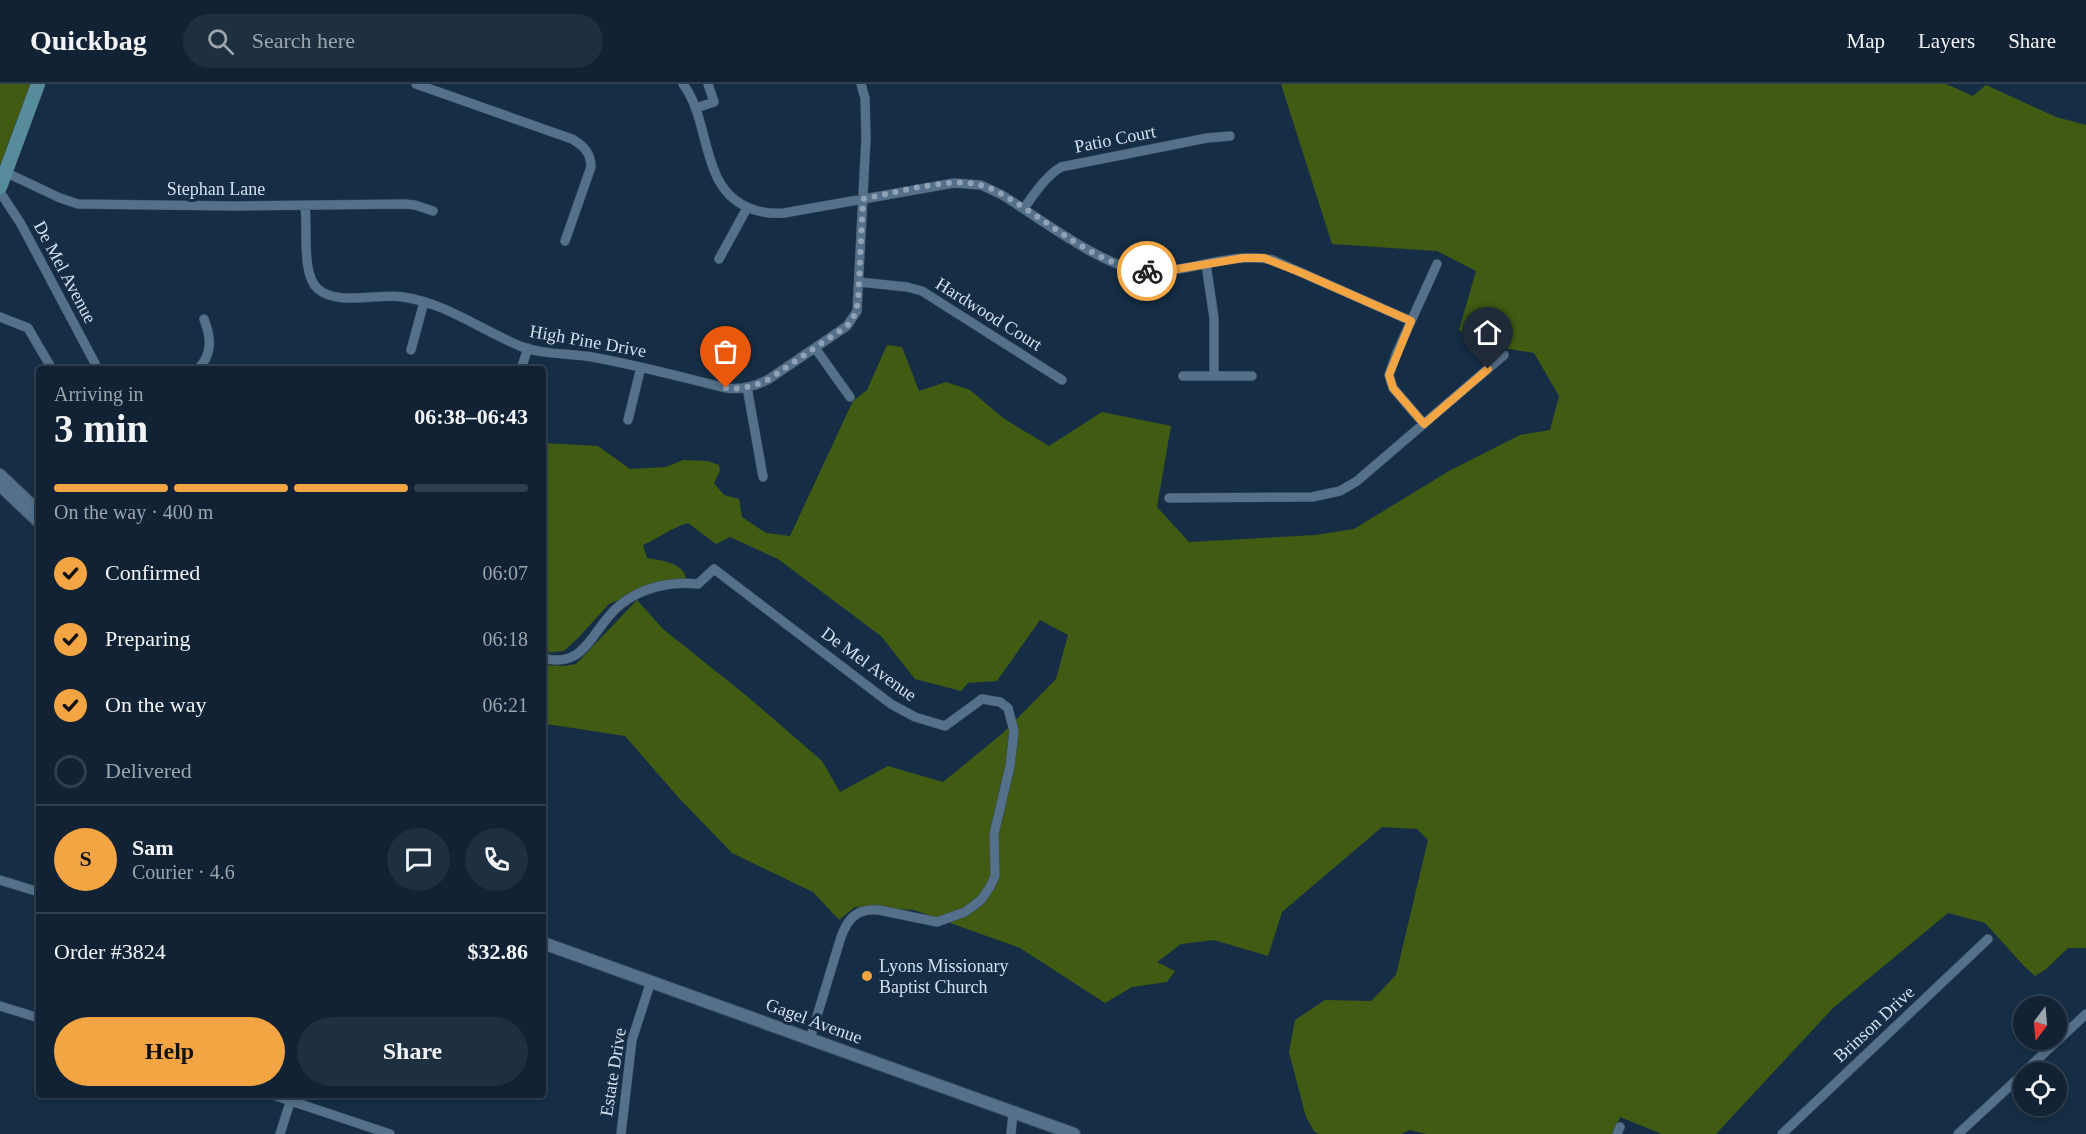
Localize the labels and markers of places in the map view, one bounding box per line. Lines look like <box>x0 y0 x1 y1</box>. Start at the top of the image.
pin <box>1462 307 1513 369</box>
pin <box>700 326 751 388</box>
place label: Lyons Missionary Baptist Church <box>879 956 1009 997</box>
marker: Lyons Missionary Baptist Church <box>860 969 874 983</box>

